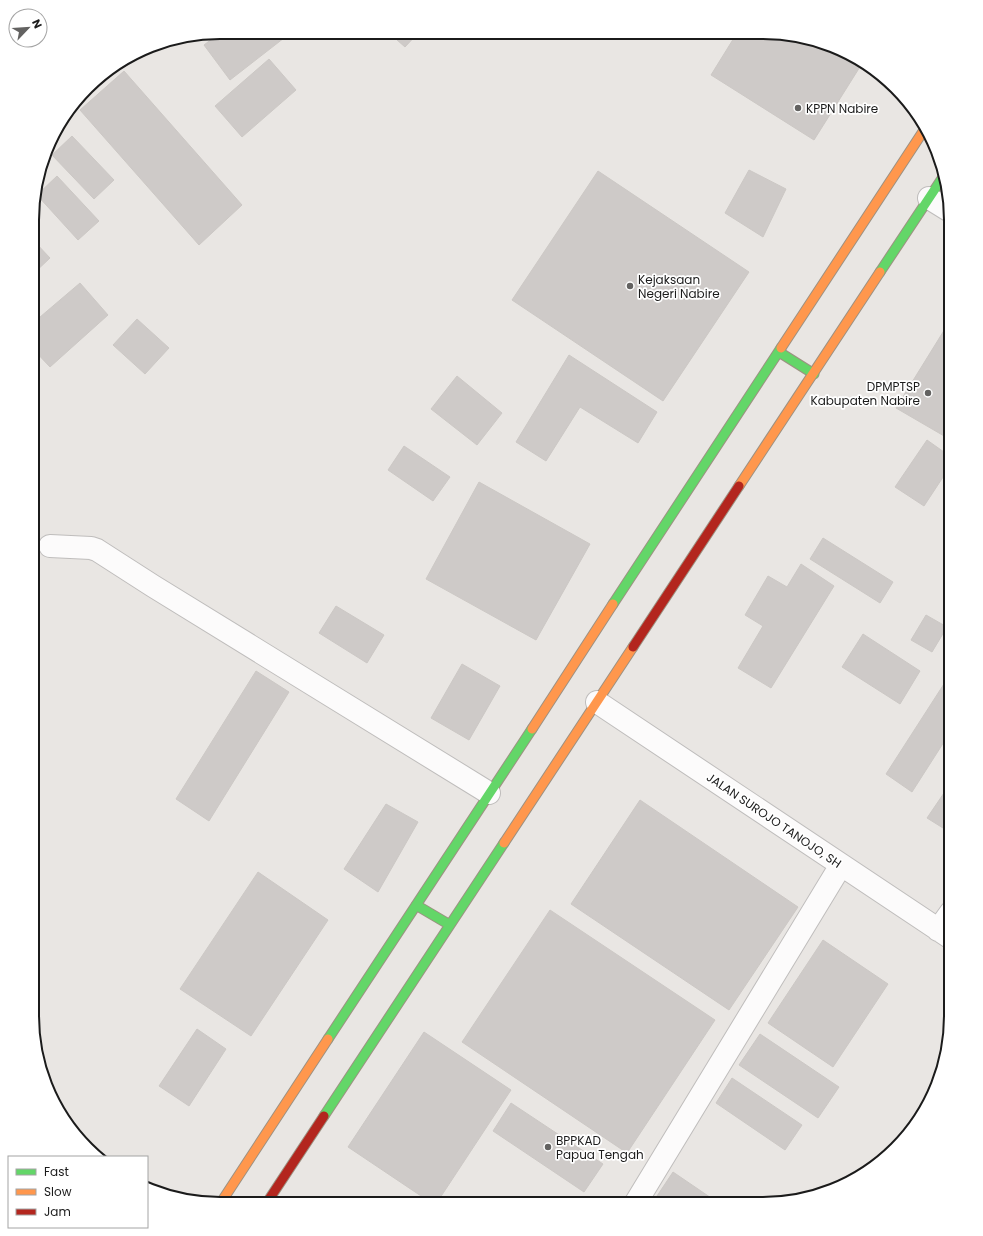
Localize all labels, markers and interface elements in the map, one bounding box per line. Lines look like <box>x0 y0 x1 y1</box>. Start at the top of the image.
north arrow <box>8 8 48 48</box>
text: N <box>28 17 46 31</box>
place label: KPPN Nabire <box>806 100 878 117</box>
marker: KPPN Nabire <box>793 103 803 113</box>
place label: Kejaksaan Negeri Nabire <box>638 271 720 302</box>
marker: Kejaksaan Negeri Nabire <box>625 281 635 291</box>
place label: DPMPTSP Kabupaten Nabire <box>810 378 920 409</box>
marker: DPMPTSP Kabupaten Nabire <box>923 388 933 398</box>
street label: JALAN SUROJO TANOJO, SH <box>703 768 845 872</box>
place label: BPPKAD Papua Tengah <box>556 1132 644 1163</box>
marker: BPPKAD Papua Tengah <box>543 1142 553 1152</box>
legend <box>8 1156 148 1228</box>
text: Fast <box>44 1163 69 1180</box>
text: Slow <box>44 1183 72 1200</box>
text: Jam <box>44 1203 71 1220</box>

